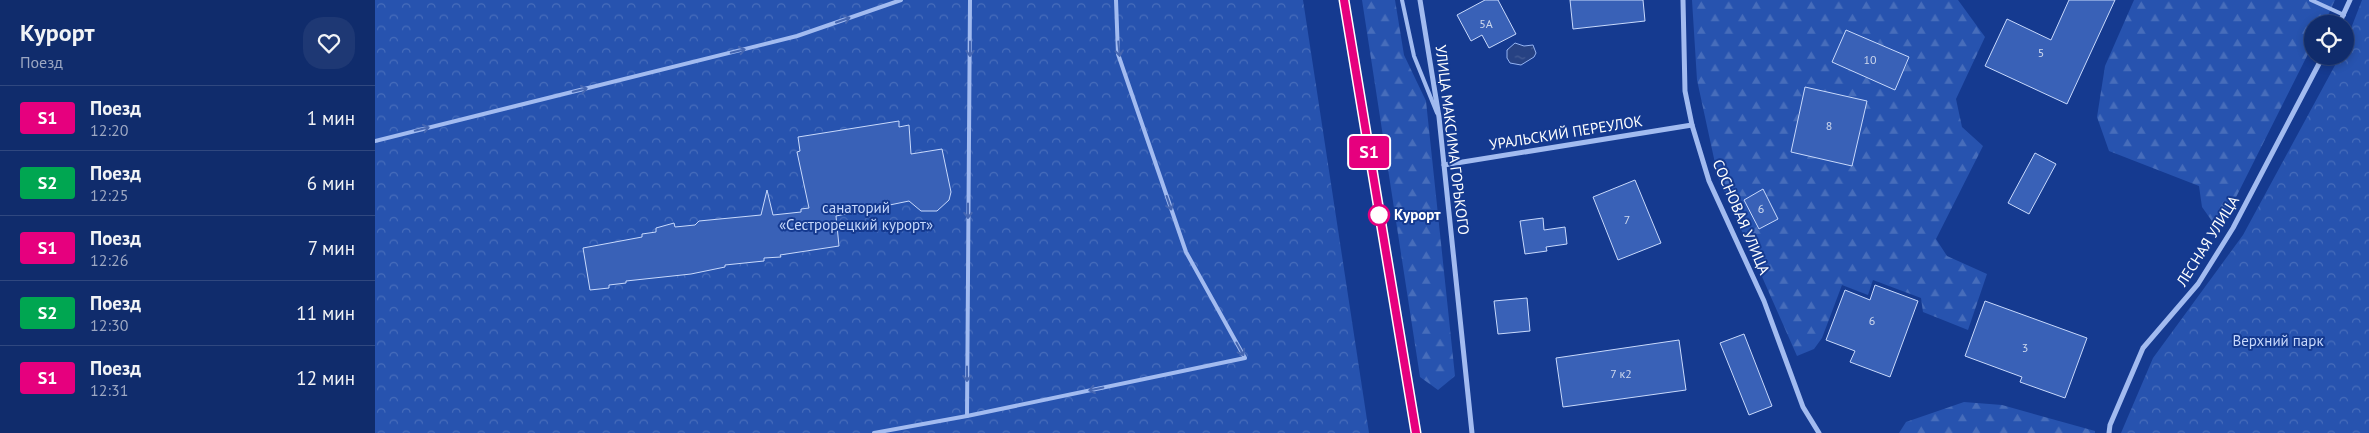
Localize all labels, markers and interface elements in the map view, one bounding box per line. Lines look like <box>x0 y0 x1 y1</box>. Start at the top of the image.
one-way arrow <box>835 15 851 25</box>
map controls <box>2304 15 2354 65</box>
button: locate <box>2304 15 2354 65</box>
house number: 5А <box>1479 16 1493 31</box>
text: Курорт <box>20 17 94 48</box>
button: heart <box>303 17 355 69</box>
one-way arrow <box>965 40 975 56</box>
one-way arrow <box>1114 40 1124 56</box>
street label: УЛИЦА МАКСИМА ГОРЬКОГО <box>1431 44 1474 236</box>
house number: 5 <box>2038 45 2044 60</box>
one-way arrow <box>729 46 745 55</box>
text: Поезд <box>20 52 63 72</box>
house number: 10 <box>1863 52 1877 67</box>
one-way arrow <box>572 85 588 94</box>
text: Поезд <box>90 96 141 120</box>
text: S1 <box>38 106 57 129</box>
text: 1 мин <box>307 106 355 130</box>
street label: УРАЛЬСКИЙ ПЕРЕУЛОК <box>1488 111 1644 154</box>
house number: 8 <box>1826 118 1832 133</box>
text: 12:20 <box>90 120 128 140</box>
one-way arrow <box>414 124 430 133</box>
line badge: S1 <box>1347 136 1391 168</box>
text: S1 <box>1359 140 1379 163</box>
street label: СОСНОВАЯ УЛИЦА <box>1709 156 1774 278</box>
text: Поезд <box>90 161 141 185</box>
text: S2 <box>38 171 57 194</box>
text: 6 мин <box>307 171 355 195</box>
text: 12:25 <box>90 185 128 205</box>
street label: ЛЕСНАЯ УЛИЦА <box>2172 192 2243 290</box>
one-way arrow <box>1165 194 1175 210</box>
park label: санаторий «Сестрорецкий курорт» <box>779 198 933 234</box>
house number: 6 <box>1758 201 1764 216</box>
one-way arrow <box>964 203 973 219</box>
marker: Курорт <box>1368 204 1390 226</box>
place label: Курорт <box>1394 205 1441 224</box>
house number: 7 <box>1624 212 1630 227</box>
text: Поезд <box>90 226 141 250</box>
text: S1 <box>38 236 57 259</box>
text: 7 мин <box>308 236 355 260</box>
text: 12:26 <box>90 250 128 270</box>
text: Поезд <box>90 291 141 315</box>
text: S2 <box>38 301 57 324</box>
text: 11 мин <box>296 301 355 325</box>
house number: 6 <box>1869 313 1875 328</box>
text: 12:30 <box>90 315 128 335</box>
park label: Верхний парк <box>2232 331 2324 350</box>
house number: 3 <box>2022 340 2028 355</box>
one-way arrow <box>1235 341 1245 356</box>
text: Поезд <box>90 356 141 380</box>
one-way arrow <box>962 365 972 381</box>
text: S1 <box>38 366 57 389</box>
text: 12 мин <box>296 366 355 390</box>
house number: 7 к2 <box>1610 366 1632 381</box>
text: 12:31 <box>90 380 128 400</box>
one-way arrow <box>1089 385 1105 394</box>

